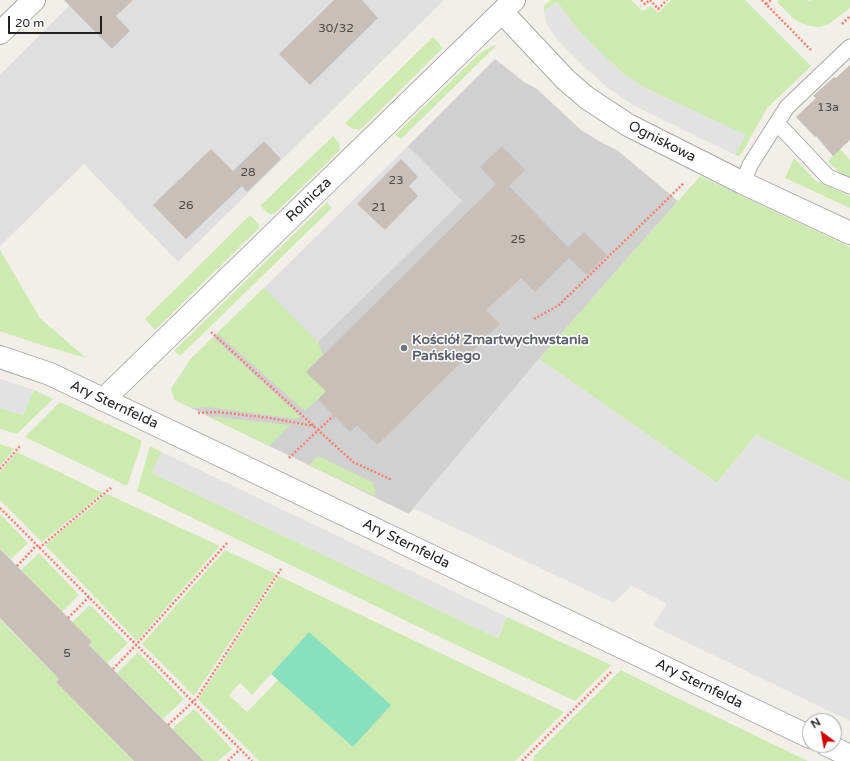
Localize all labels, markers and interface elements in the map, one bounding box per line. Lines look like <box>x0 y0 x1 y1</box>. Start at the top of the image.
scale bar <box>10 8 104 34</box>
text: 20 m <box>15 16 44 30</box>
house number: 30/32 <box>318 22 354 36</box>
house number: 13a <box>817 101 839 115</box>
street label: Ogniskowa <box>625 118 699 166</box>
house number: 28 <box>240 166 256 180</box>
street label: Rolnicza <box>283 174 335 226</box>
house number: 23 <box>388 174 404 188</box>
house number: 26 <box>178 199 194 213</box>
house number: 21 <box>371 201 387 215</box>
house number: 25 <box>510 233 526 247</box>
place label: Kościół Zmartwychwstania Pańskiego <box>412 332 589 364</box>
marker: Kościół Zmartwychwstania Pańskiego <box>399 343 409 353</box>
street label: Ary Sternfelda <box>67 377 161 433</box>
street label: Ary Sternfelda <box>360 516 452 572</box>
house number: 5 <box>63 647 71 661</box>
street label: Ary Sternfelda <box>653 656 745 712</box>
north arrow <box>802 713 842 753</box>
text: N <box>809 715 823 731</box>

